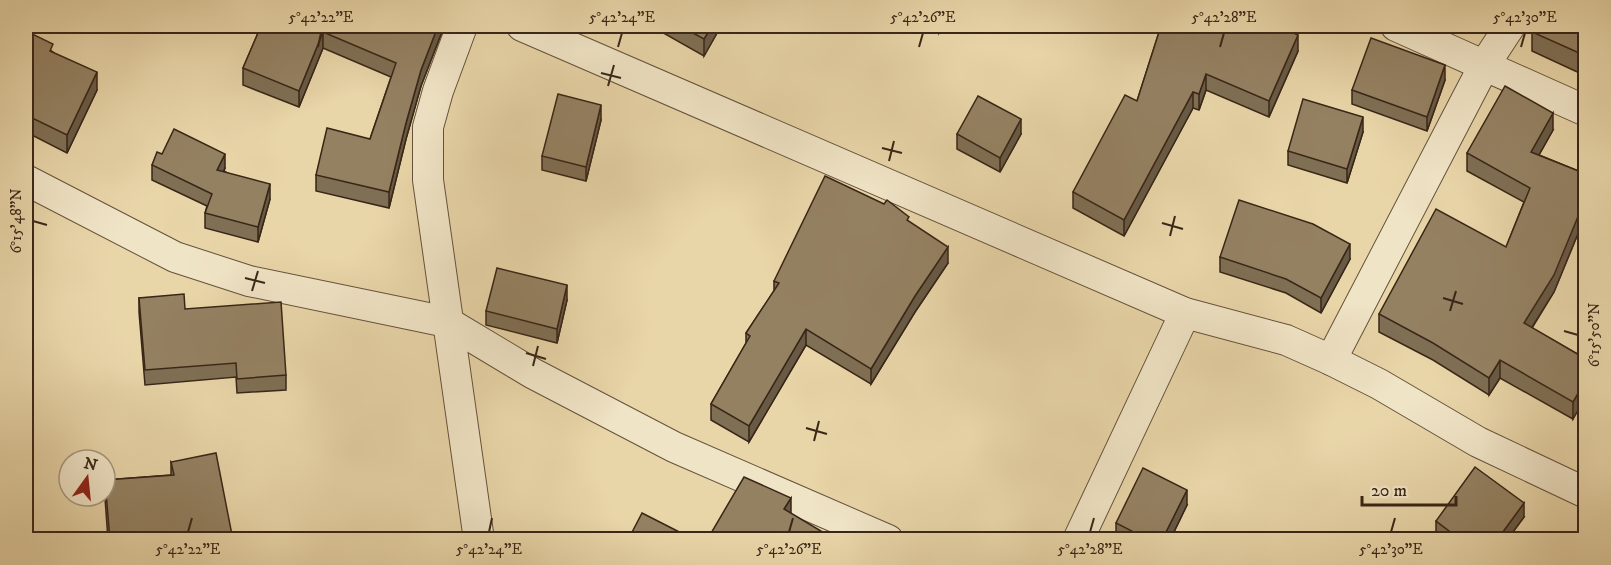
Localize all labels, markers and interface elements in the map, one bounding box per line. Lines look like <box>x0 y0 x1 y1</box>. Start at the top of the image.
text: 5°42'22"E <box>289 8 354 27</box>
text: 5°42'24"E <box>589 8 655 27</box>
text: 5°42'26"E <box>890 8 956 27</box>
text: 5°42'28"E <box>1191 8 1257 27</box>
text: 5°42'30"E <box>1493 8 1557 27</box>
text: 6°15'48"N <box>7 188 26 254</box>
text: 6°15'50"N <box>1585 303 1604 367</box>
north arrow <box>57 448 117 508</box>
text: N <box>82 453 100 476</box>
scale bar <box>1362 469 1456 507</box>
text: 20 m <box>1371 480 1407 502</box>
text: 5°42'22"E <box>156 540 221 559</box>
text: 5°42'24"E <box>456 540 522 559</box>
text: 5°42'26"E <box>756 540 822 559</box>
text: 5°42'28"E <box>1057 540 1123 559</box>
text: 5°42'30"E <box>1359 540 1423 559</box>

